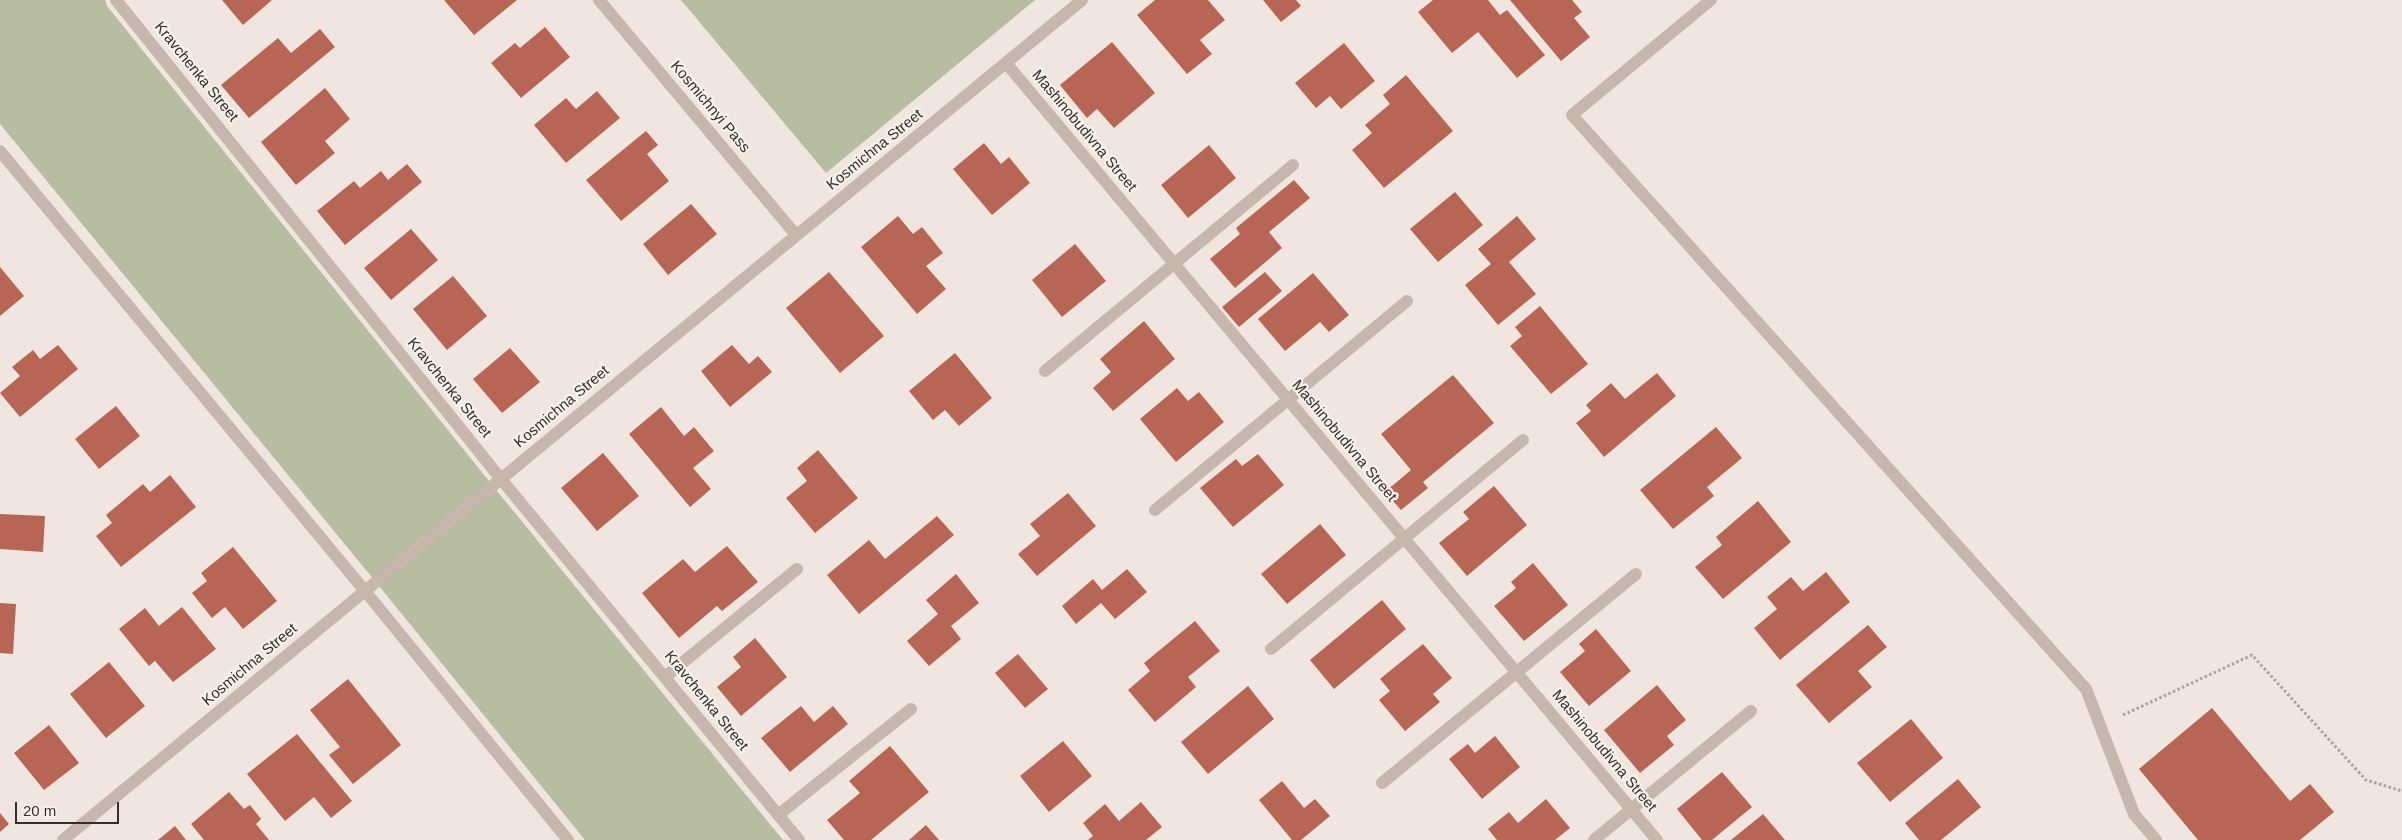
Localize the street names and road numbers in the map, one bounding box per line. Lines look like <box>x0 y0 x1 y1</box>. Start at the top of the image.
street label: Kravchenka Street <box>150 18 242 126</box>
street label: Kosmichnyi Pass <box>666 57 754 157</box>
street label: Mashinobudivna Street <box>1028 66 1140 196</box>
street label: Kosmichna Street <box>823 106 927 194</box>
street label: Kravchenka Street <box>403 334 495 442</box>
street label: Kosmichna Street <box>511 362 613 452</box>
street label: Mashinobudivna Street <box>1288 376 1400 506</box>
street label: Kosmichna Street <box>199 620 301 710</box>
street label: Kravchenka Street <box>660 647 752 755</box>
street label: Mashinobudivna Street <box>1548 686 1660 816</box>

